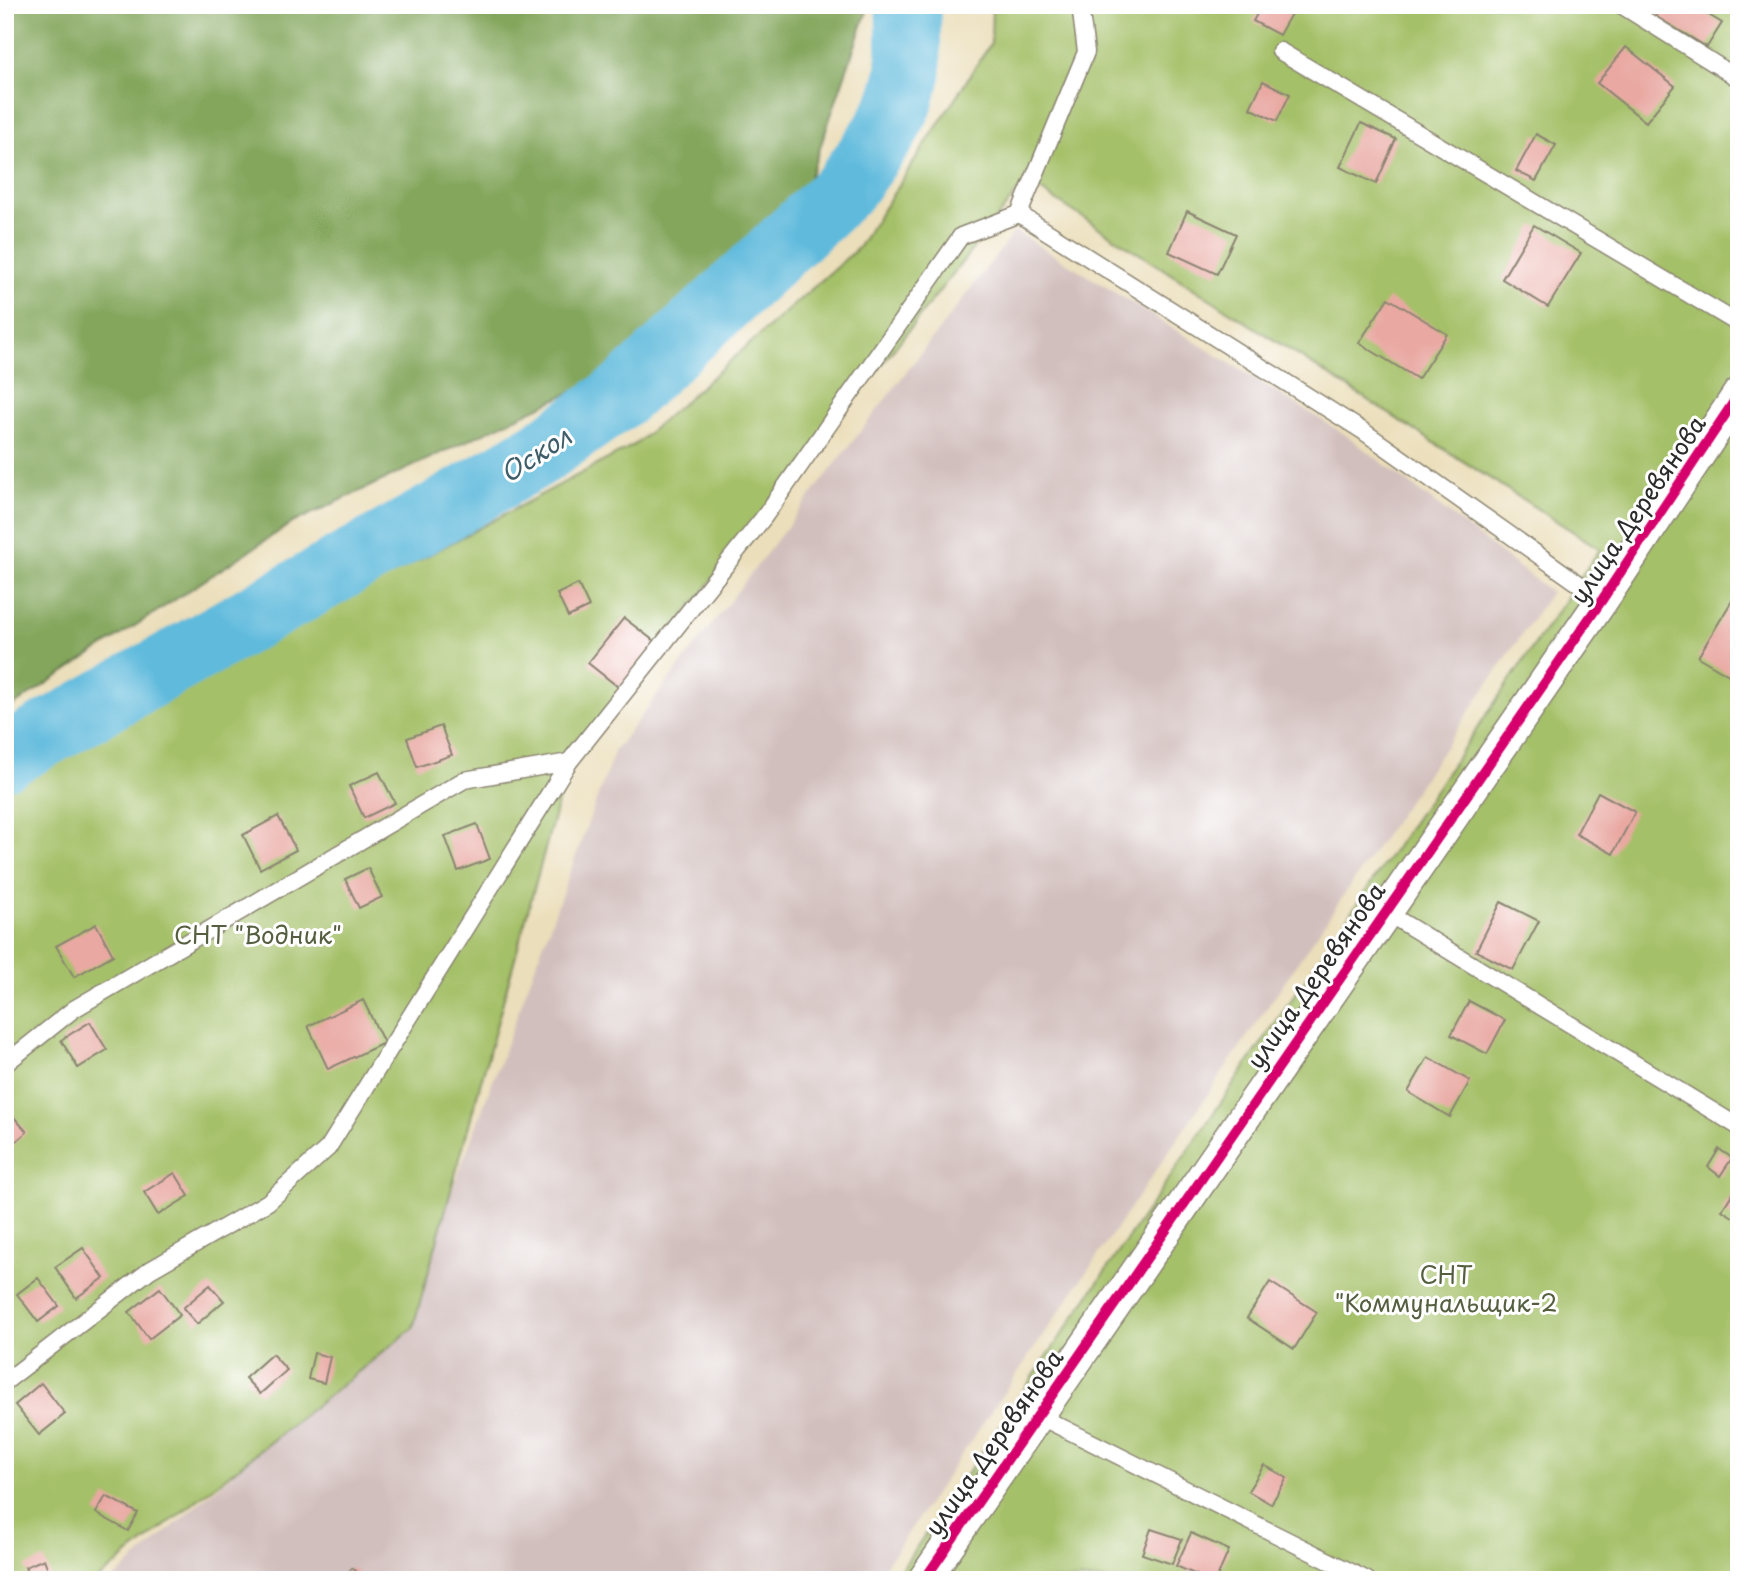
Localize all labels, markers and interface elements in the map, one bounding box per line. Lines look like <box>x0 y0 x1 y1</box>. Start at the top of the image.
street label: улица Деревянова <box>1560 407 1714 611</box>
water label: Оскол <box>492 416 578 492</box>
street label: улица Деревянова <box>1237 874 1393 1076</box>
park label: СНТ "Водник" <box>174 916 342 952</box>
park label: СНТ "Коммунальщик-2 <box>1334 1256 1558 1320</box>
street label: улица Деревянова <box>915 1341 1071 1543</box>

